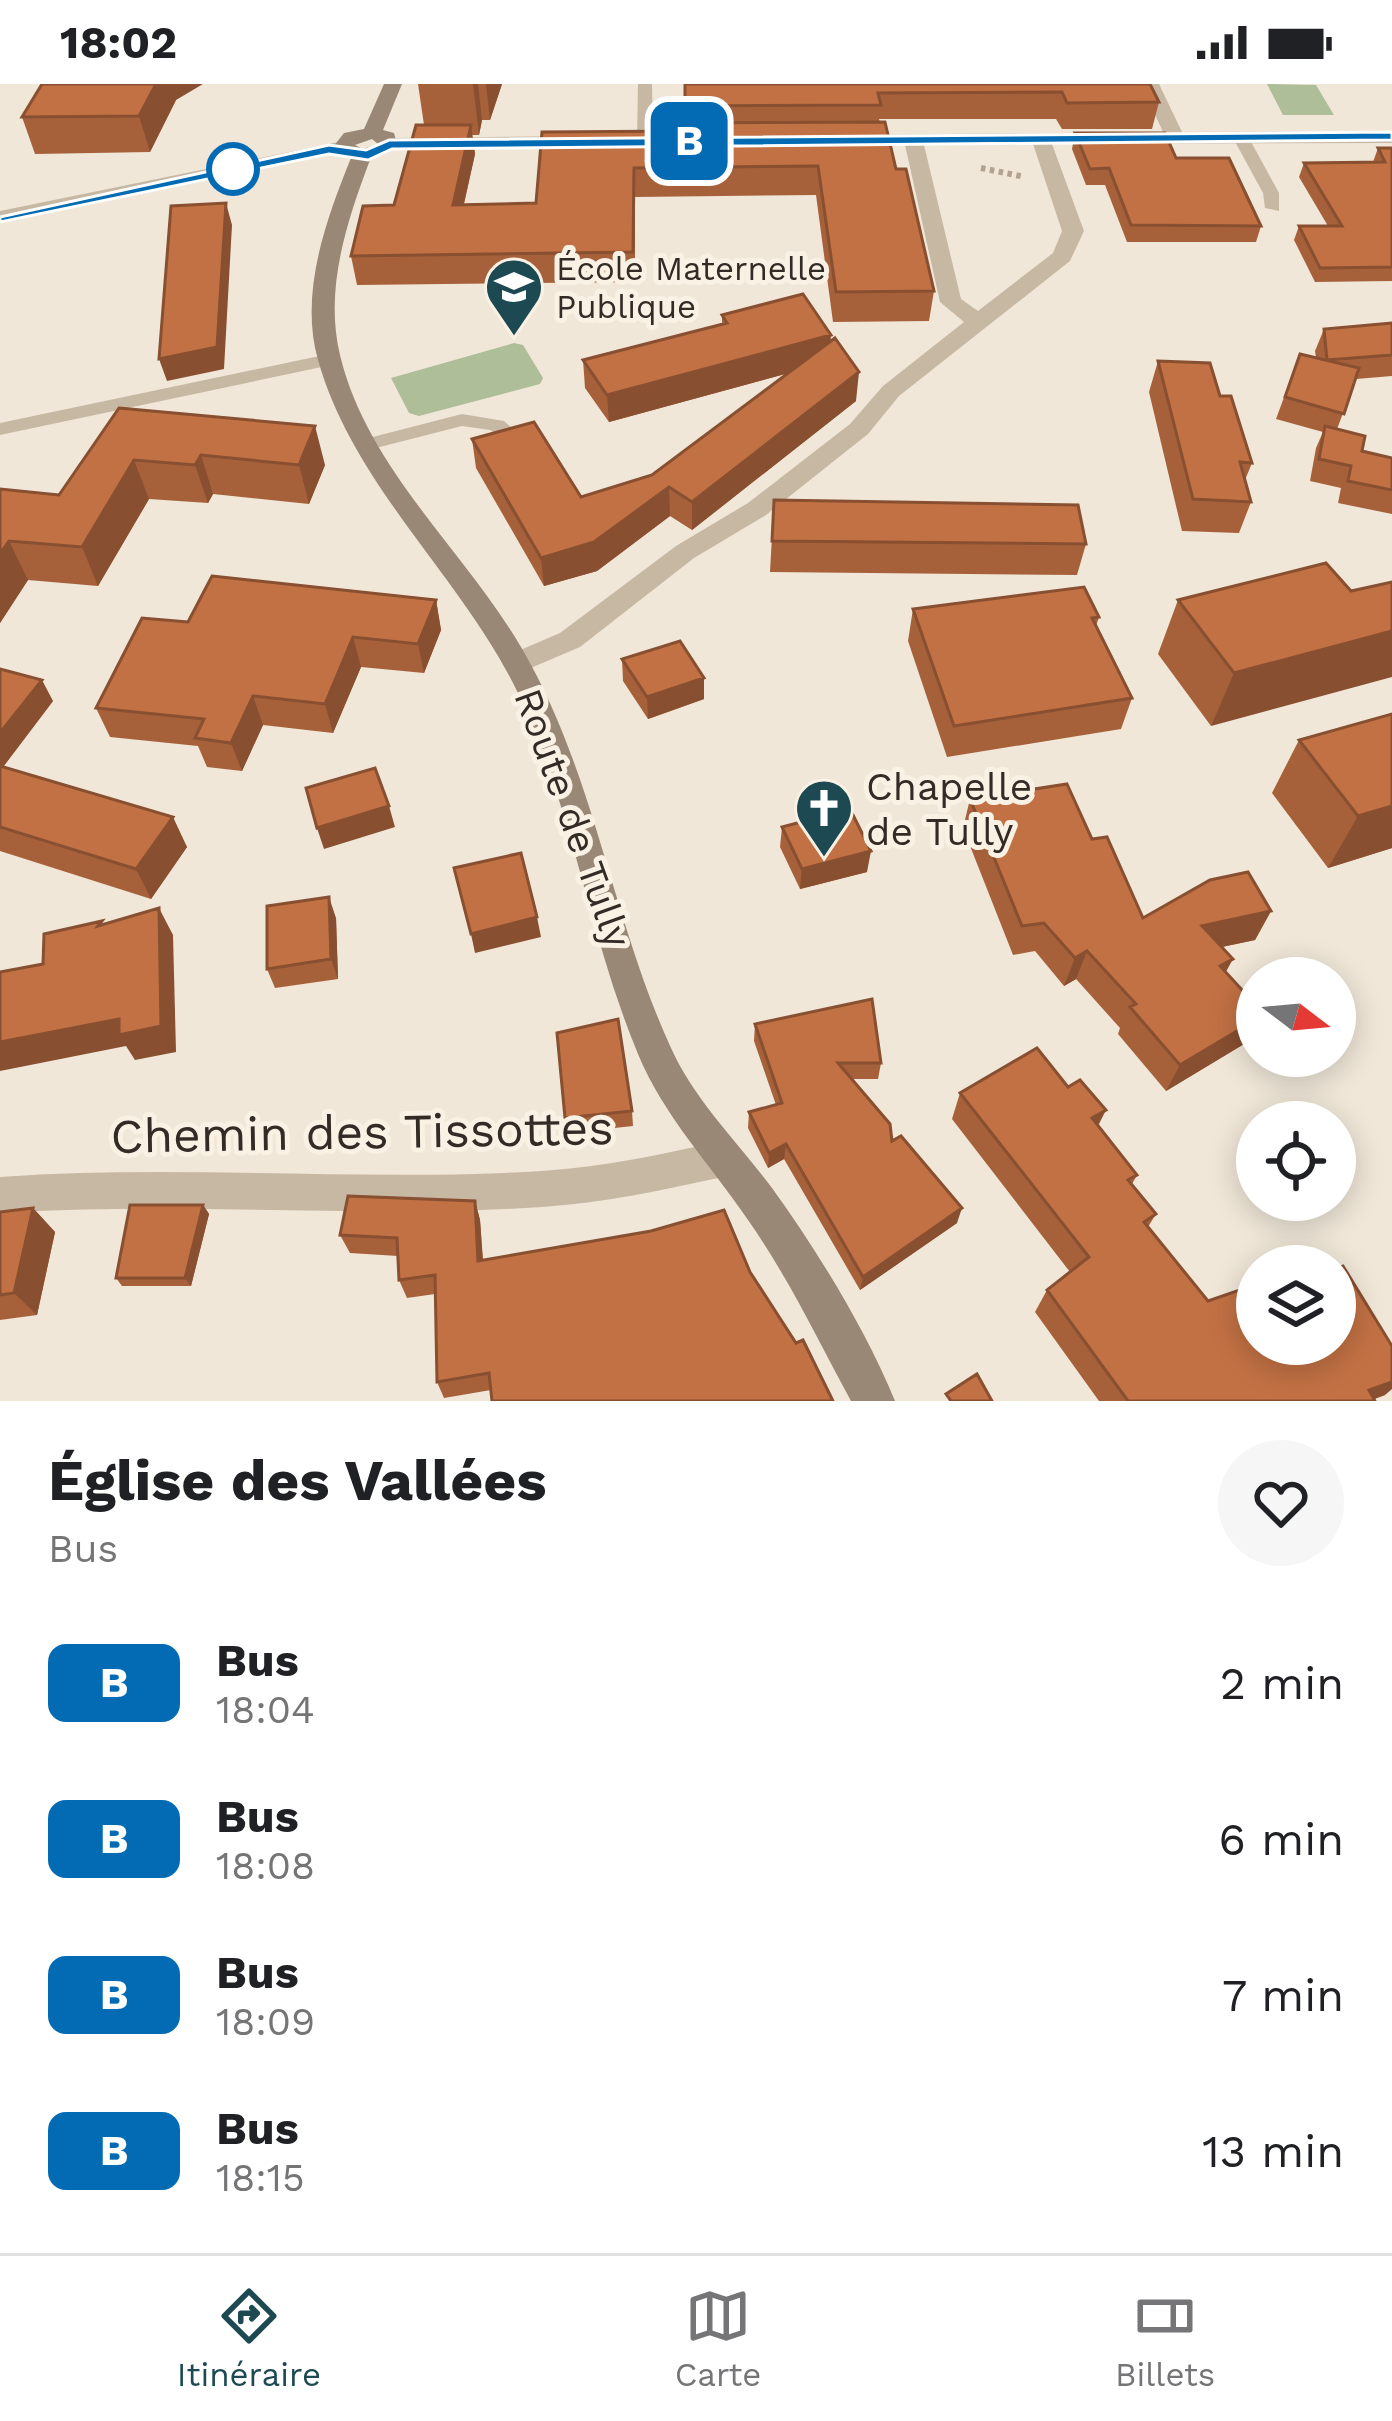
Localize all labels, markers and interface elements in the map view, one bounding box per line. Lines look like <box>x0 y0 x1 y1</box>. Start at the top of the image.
text: 18:02 <box>60 16 177 69</box>
line badge: B <box>650 102 728 180</box>
text: B <box>675 116 703 165</box>
unlabelled marker <box>208 144 258 194</box>
place label: École Maternelle Publique <box>556 249 826 326</box>
school or university icon: École Maternelle Publique <box>483 256 545 338</box>
street label: Route de Tully <box>505 682 641 954</box>
place label: Chapelle de Tully <box>866 764 1032 854</box>
church icon: Chapelle de Tully <box>793 777 855 859</box>
north arrow <box>1236 957 1356 1077</box>
map controls <box>1236 957 1356 1365</box>
street label: Chemin des Tissottes <box>110 1099 614 1165</box>
button: locate <box>1236 1101 1356 1221</box>
button: layers <box>1236 1245 1356 1365</box>
button: heart <box>1218 1440 1344 1566</box>
text: Église des Vallées <box>48 1447 547 1514</box>
text: Bus <box>48 1526 118 1571</box>
text: Bus <box>216 1634 299 1687</box>
text: 2 min <box>1220 1657 1344 1710</box>
text: B <box>100 1658 128 1707</box>
text: 18:04 <box>216 1687 315 1732</box>
text: Bus <box>216 1790 299 1843</box>
text: 6 min <box>1219 1813 1344 1866</box>
text: B <box>100 1814 128 1863</box>
text: 18:08 <box>216 1843 315 1888</box>
text: Bus <box>216 1946 299 1999</box>
text: 7 min <box>1222 1969 1344 2022</box>
text: B <box>100 1970 128 2019</box>
text: 18:09 <box>216 1999 315 2044</box>
text: Bus <box>216 2102 299 2155</box>
text: 13 min <box>1202 2125 1344 2178</box>
text: B <box>100 2126 128 2175</box>
text: 18:15 <box>216 2155 305 2200</box>
tab: Itinéraire <box>177 2283 321 2394</box>
tab: Carte <box>675 2283 761 2394</box>
tab: Billets <box>1115 2283 1215 2394</box>

